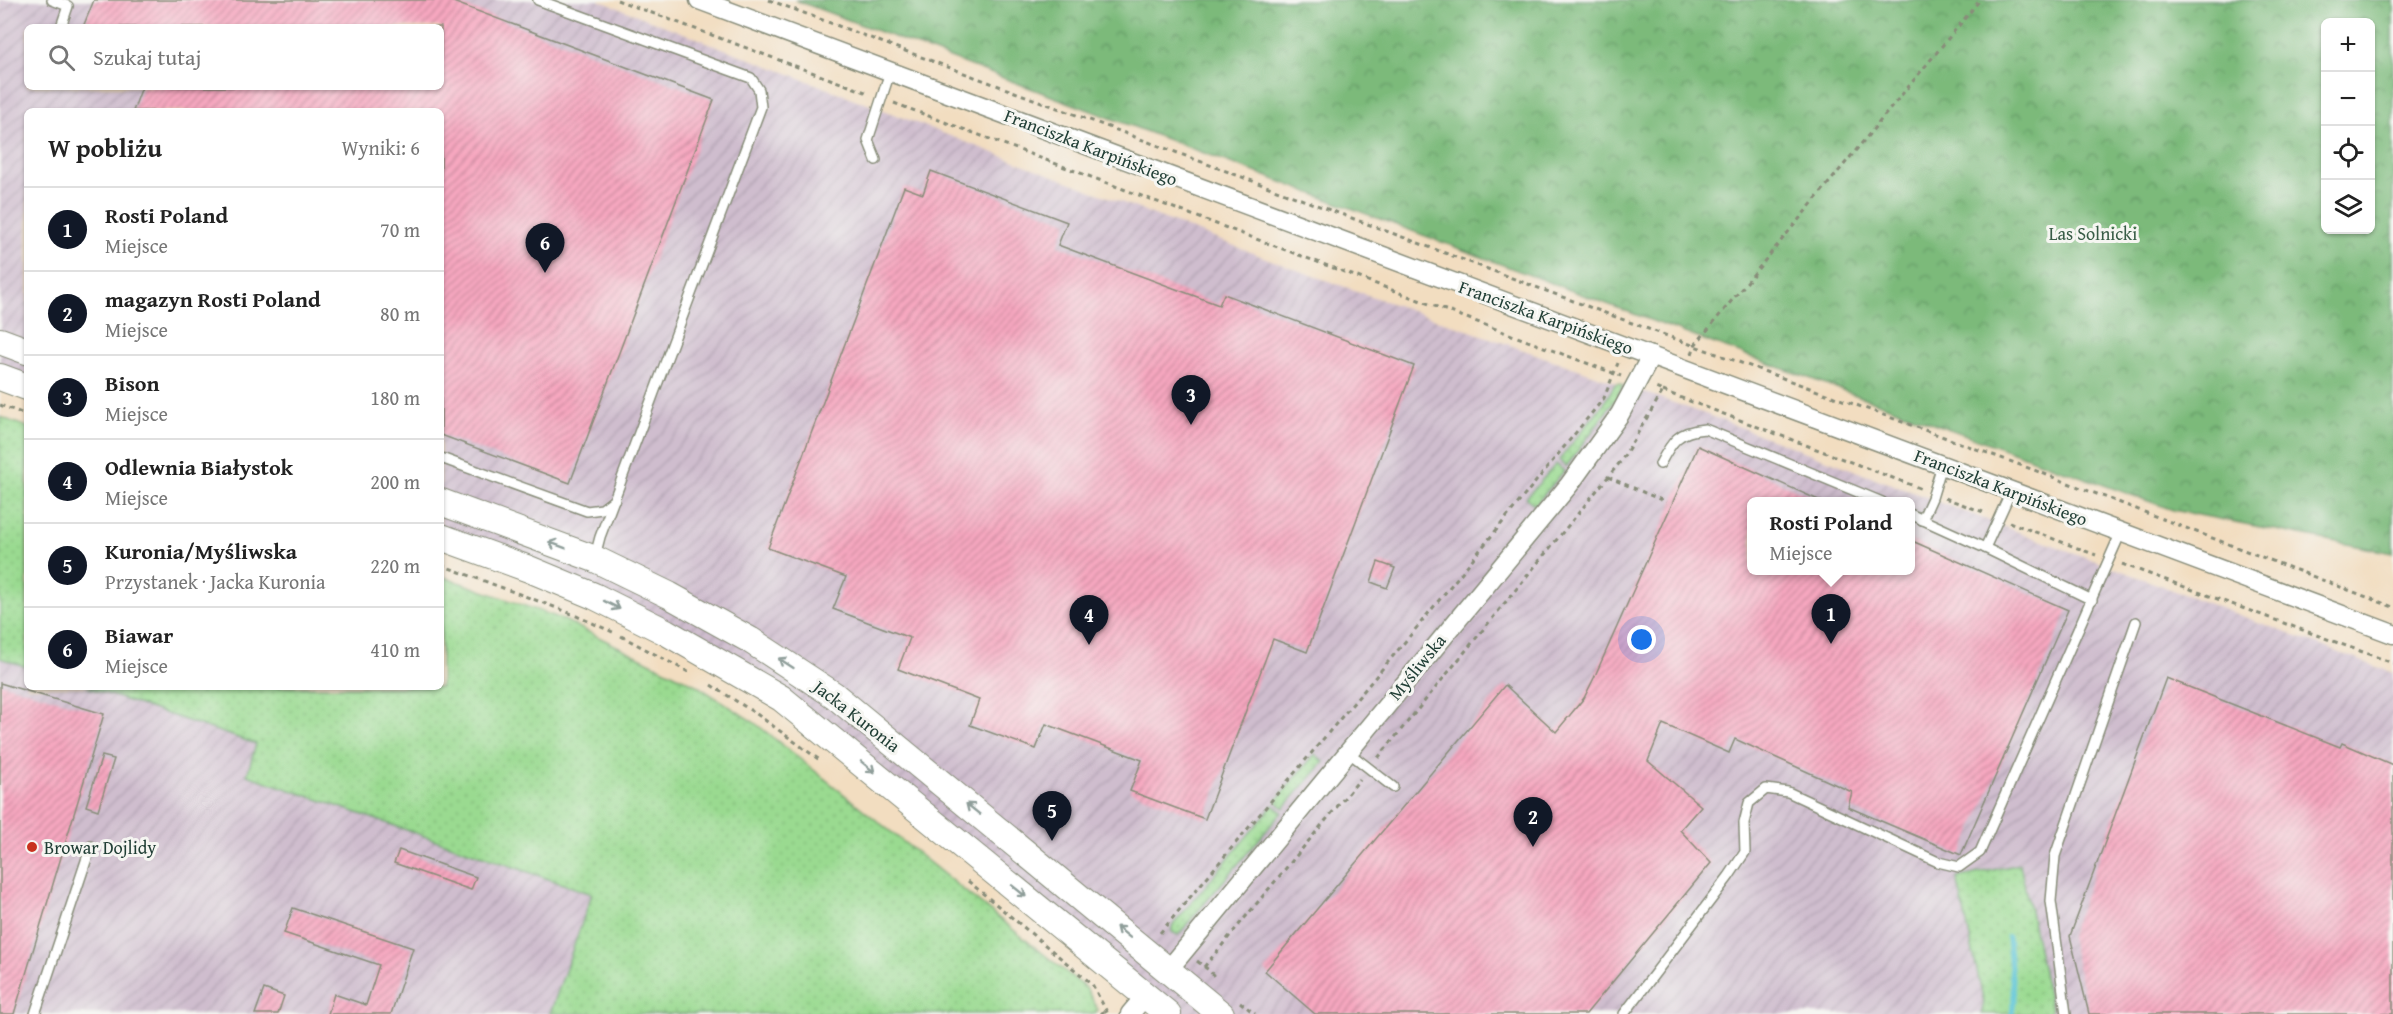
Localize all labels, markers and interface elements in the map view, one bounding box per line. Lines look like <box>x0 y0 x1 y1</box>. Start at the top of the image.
map controls <box>2321 18 2375 234</box>
button: + <box>2321 18 2375 72</box>
search box <box>24 24 444 90</box>
icon: search <box>45 41 78 74</box>
text: Szukaj tutaj <box>93 41 201 73</box>
button: − <box>2321 72 2375 126</box>
street label: Franciszka Karpińskiego <box>1000 101 1182 193</box>
button: locate <box>2321 126 2375 180</box>
text: W pobliżu <box>48 128 162 167</box>
text: Wyniki: 6 <box>342 133 420 162</box>
button: layers <box>2321 180 2375 234</box>
text: Rosti Poland <box>105 199 228 231</box>
text: 1 <box>62 215 73 244</box>
text: 70 m <box>380 215 420 244</box>
park label: Las Solnicki <box>2049 220 2137 247</box>
pin: 6 <box>526 224 564 273</box>
text: Miejsce <box>105 231 168 260</box>
street label: Franciszka Karpińskiego <box>1455 273 1637 361</box>
text: magazyn Rosti Poland <box>105 283 321 315</box>
text: 2 <box>62 299 73 328</box>
text: 80 m <box>380 299 420 328</box>
text: Miejsce <box>105 315 168 344</box>
text: Bison <box>105 367 160 399</box>
pin: 3 <box>1172 376 1210 425</box>
text: 3 <box>62 383 73 412</box>
text: 180 m <box>370 383 420 412</box>
text: Miejsce <box>105 399 168 428</box>
street label: Franciszka Karpińskiego <box>1910 441 2092 533</box>
text: Odlewnia Białystok <box>105 451 293 483</box>
text: 4 <box>62 467 73 496</box>
text: 200 m <box>370 467 420 496</box>
text: Miejsce <box>105 483 168 512</box>
popup <box>1747 497 1915 575</box>
text: Rosti Poland <box>1769 506 1893 538</box>
text: Kuronia/Myśliwska <box>105 535 297 567</box>
one-way arrow <box>548 538 567 549</box>
text: Miejsce <box>1769 538 1832 567</box>
text: 5 <box>62 551 73 580</box>
text: 220 m <box>370 551 420 580</box>
text: Przystanek · Jacka Kuronia <box>105 567 326 596</box>
pin: 1 <box>1812 594 1850 644</box>
pin: 4 <box>1070 596 1108 645</box>
one-way arrow <box>603 600 621 611</box>
text: Biawar <box>105 619 173 651</box>
your location <box>1627 625 1656 654</box>
street label: Myśliwska <box>1382 628 1453 706</box>
text: 6 <box>62 635 73 664</box>
text: 410 m <box>370 635 420 664</box>
text: Miejsce <box>105 651 168 680</box>
one-way arrow <box>777 657 794 670</box>
street label: Jacka Kuronia <box>806 672 907 759</box>
one-way arrow <box>860 761 876 774</box>
pin: 5 <box>1032 792 1072 841</box>
pin: 2 <box>1514 798 1552 847</box>
one-way arrow <box>965 802 981 815</box>
place label: Browar Dojlidy <box>44 834 156 861</box>
marker: Browar Dojlidy <box>25 840 39 854</box>
one-way arrow <box>1011 884 1027 897</box>
one-way arrow <box>1115 926 1131 939</box>

